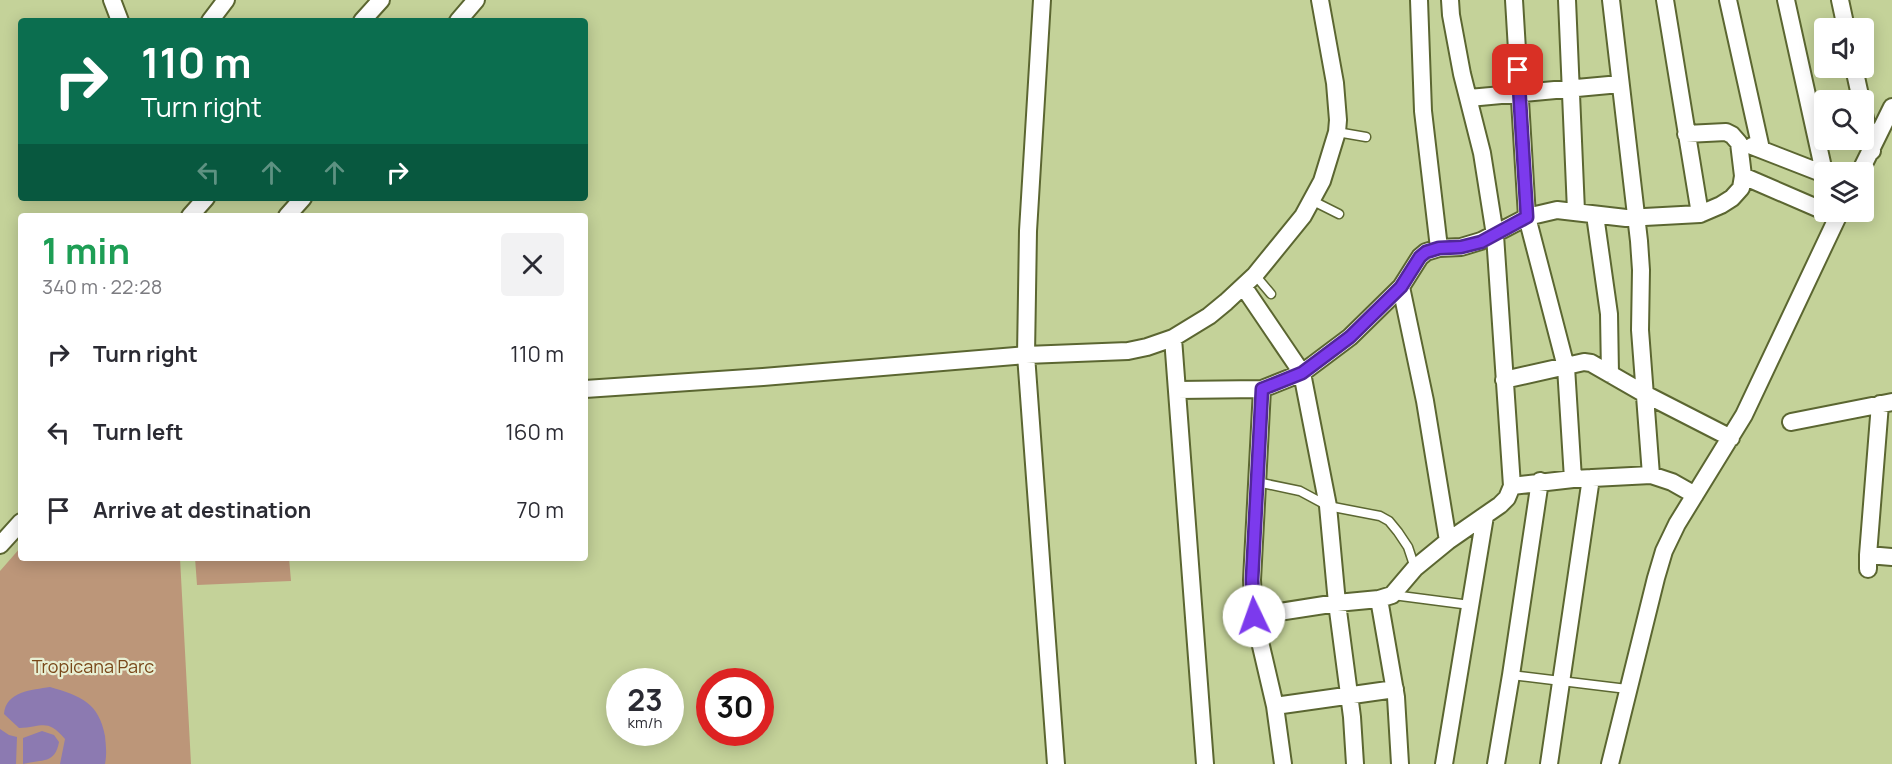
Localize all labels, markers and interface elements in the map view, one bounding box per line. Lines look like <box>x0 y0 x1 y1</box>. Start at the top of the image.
map controls <box>1814 18 1874 222</box>
button: sound <box>1814 18 1874 78</box>
text: 110 m <box>141 33 252 91</box>
icon: right <box>42 42 120 120</box>
pin <box>1492 44 1543 95</box>
icon: arrive <box>1501 53 1534 86</box>
text: Turn right <box>141 88 262 125</box>
button: search <box>1814 90 1874 150</box>
icon: left <box>192 156 225 189</box>
icon: ahead <box>255 156 288 189</box>
icon: ahead <box>318 156 351 189</box>
icon: right <box>381 156 414 189</box>
button: layers <box>1814 162 1874 222</box>
text: 1 min <box>42 226 130 275</box>
button: close <box>501 233 564 296</box>
text: 340 m · 22:28 <box>42 273 162 300</box>
icon: right <box>42 338 75 371</box>
text: Turn right <box>93 339 198 369</box>
text: 110 m <box>510 339 564 369</box>
icon: left <box>42 416 75 449</box>
text: Turn left <box>93 417 183 447</box>
text: 160 m <box>505 417 564 447</box>
icon: arrive <box>42 494 75 527</box>
text: Arrive at destination <box>93 495 311 525</box>
text: 70 m <box>516 495 564 525</box>
position arrow <box>1222 584 1286 648</box>
park label: Tropicana Parc <box>32 654 154 678</box>
speed limit sign: 30 <box>696 668 774 746</box>
text: 23 <box>627 679 663 720</box>
text: km/h <box>628 712 662 733</box>

